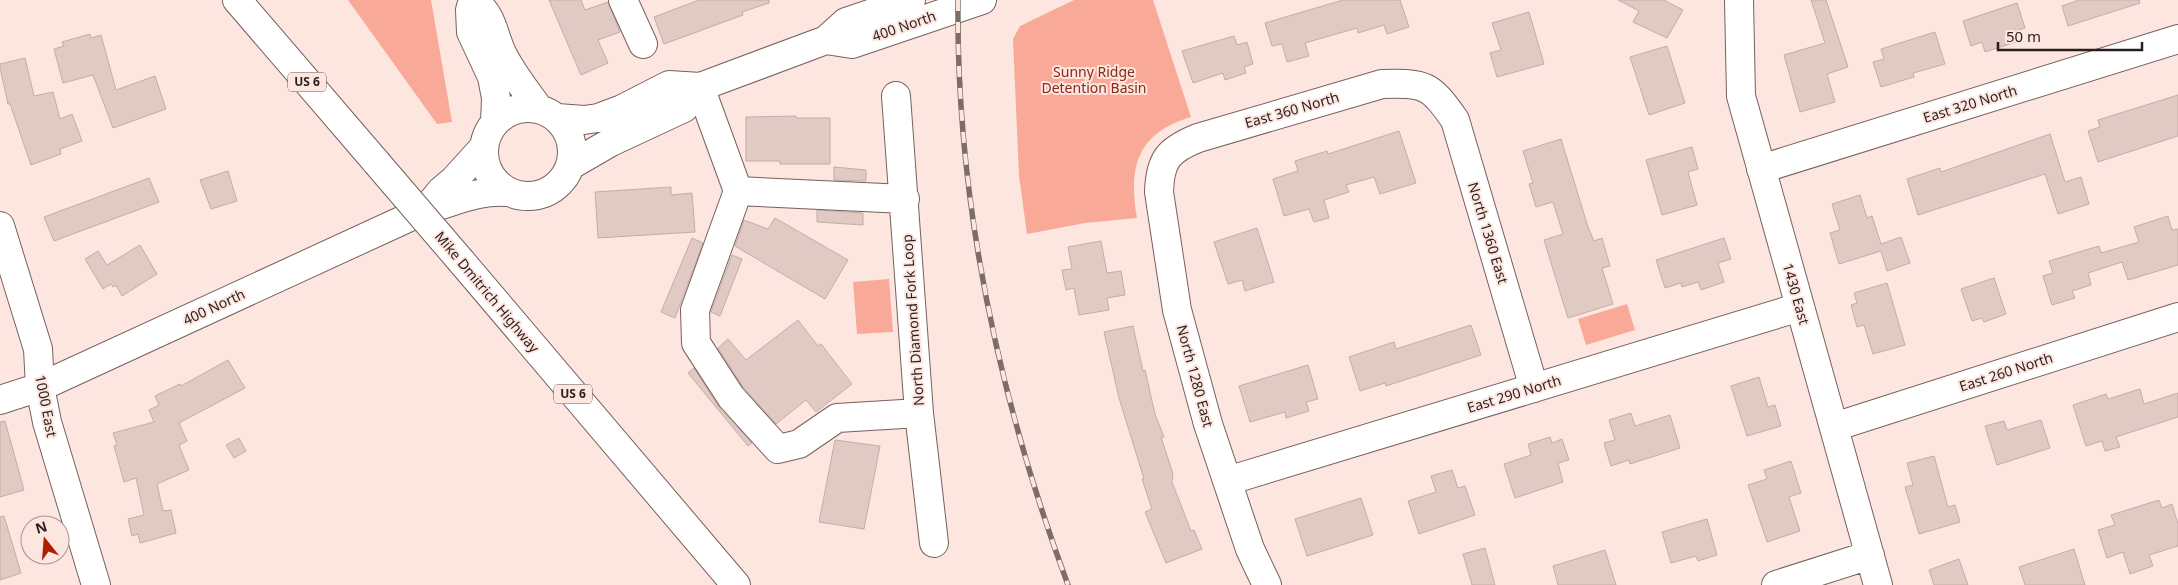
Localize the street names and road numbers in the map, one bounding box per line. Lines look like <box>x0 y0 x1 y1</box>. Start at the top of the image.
street label: 400 North <box>869 6 938 45</box>
road number: US 6 <box>288 72 326 91</box>
street label: East 320 North <box>1921 80 2019 127</box>
street label: East 360 North <box>1242 87 1341 132</box>
street label: North 1360 East <box>1464 180 1513 286</box>
street label: Mike Dmitrich Highway <box>431 227 544 357</box>
street label: North Diamond Fork Loop <box>897 234 928 406</box>
street label: 1430 East <box>1779 261 1814 327</box>
street label: 400 North <box>180 284 248 329</box>
street label: North 1280 East <box>1173 323 1218 429</box>
street label: East 260 North <box>1957 347 2055 396</box>
street label: East 290 North <box>1465 370 1563 417</box>
street label: 1000 East <box>31 373 62 439</box>
road number: US 6 <box>554 384 592 404</box>

